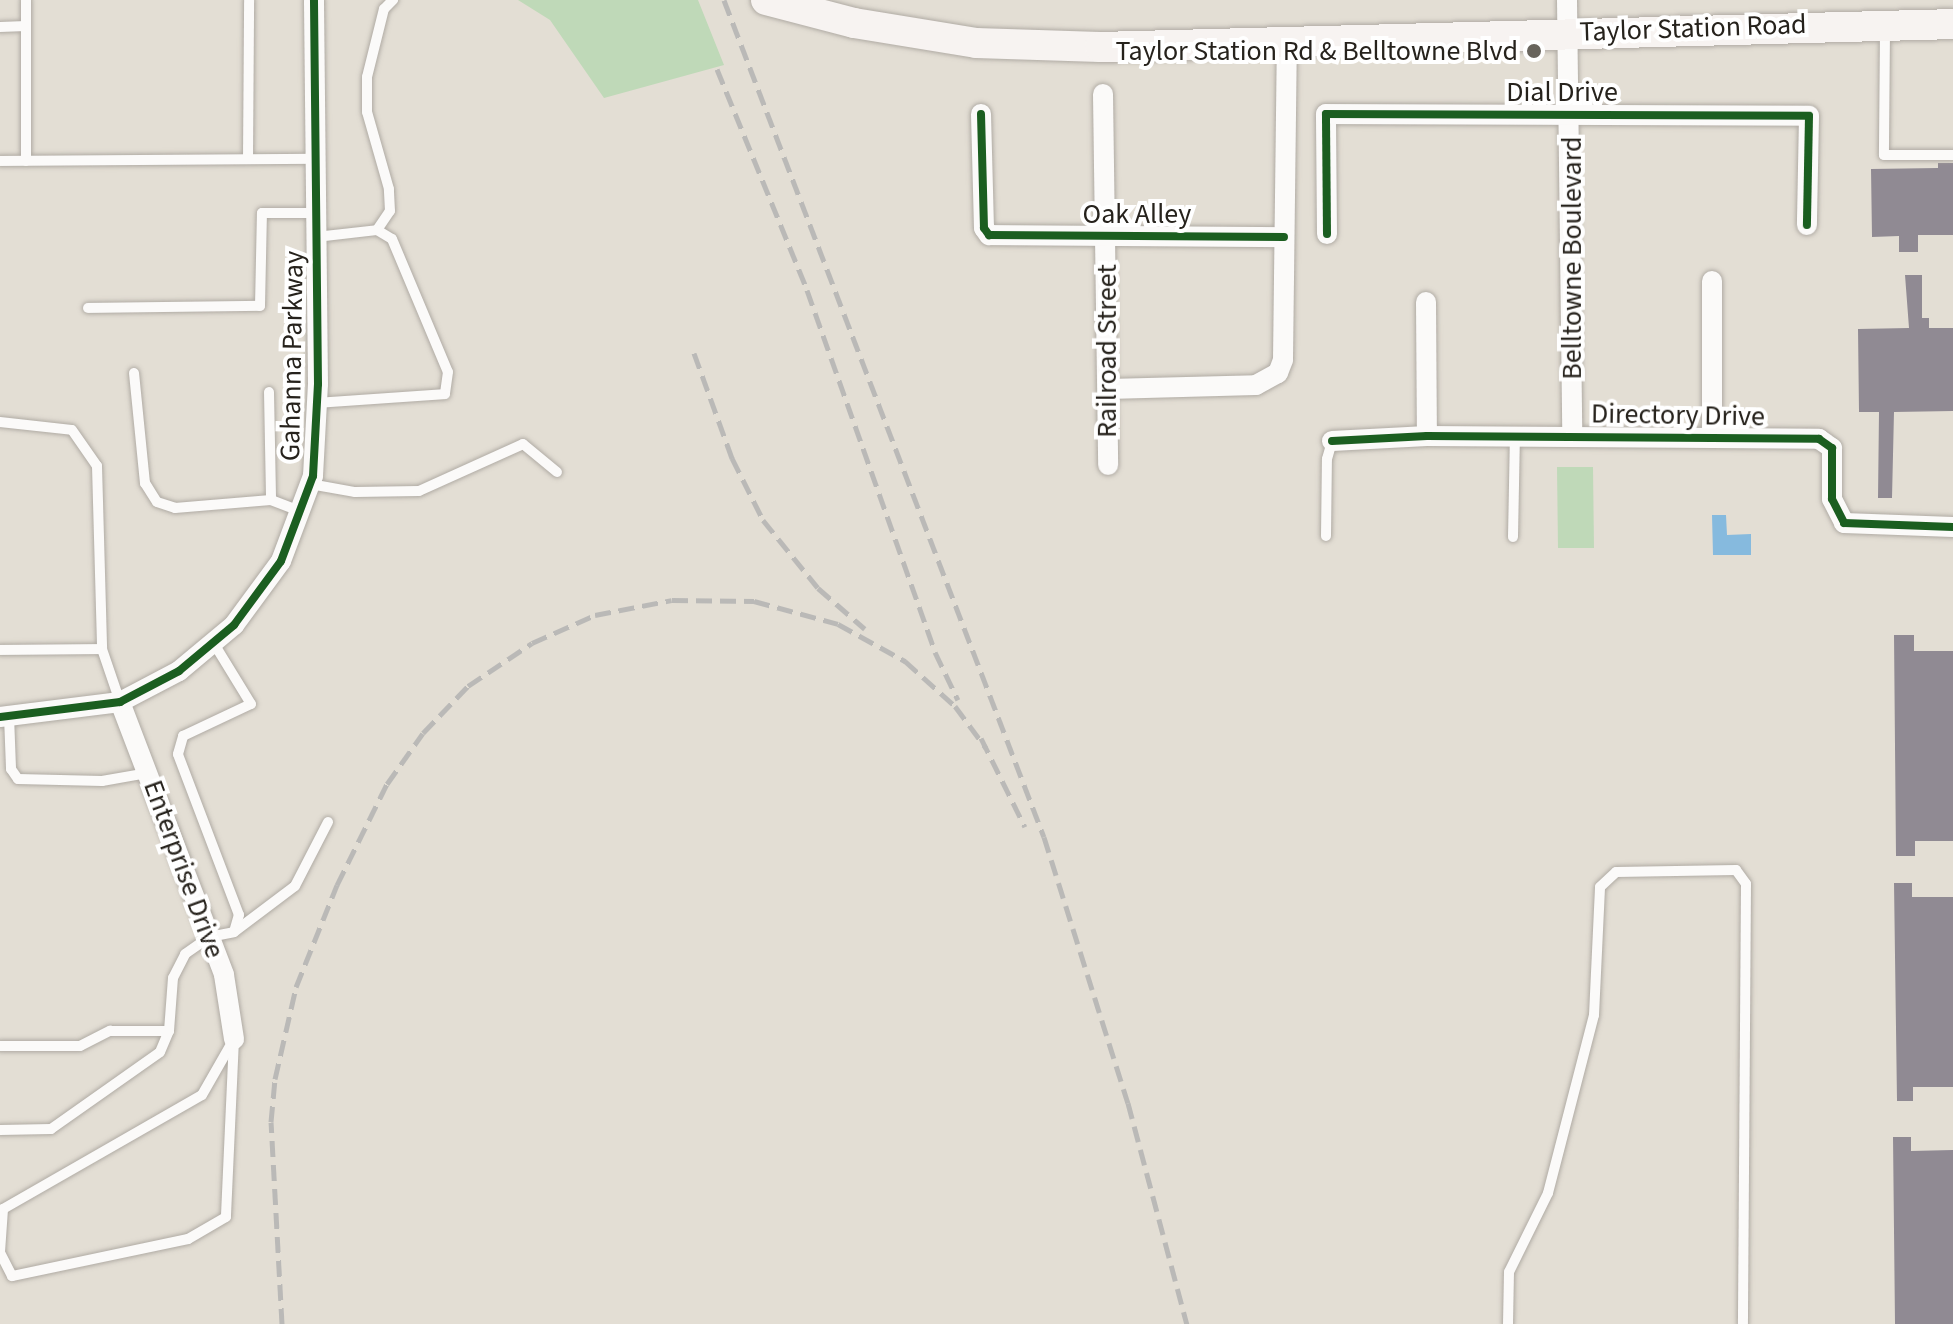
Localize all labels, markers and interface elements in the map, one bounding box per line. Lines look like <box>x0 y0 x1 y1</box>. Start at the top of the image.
street label: Taylor Station Road <box>1579 7 1807 49</box>
place label: Taylor Station Rd & Belltowne Blvd <box>1116 34 1518 68</box>
marker: Taylor Station Rd & Belltowne Blvd <box>1525 42 1543 60</box>
street label: Dial Drive <box>1506 75 1618 109</box>
street label: Belltowne Boulevard <box>1555 136 1589 380</box>
street label: Oak Alley <box>1083 197 1191 231</box>
street label: Gahanna Parkway <box>273 250 311 462</box>
street label: Railroad Street <box>1090 264 1124 438</box>
street label: Directory Drive <box>1591 397 1765 433</box>
street label: Enterprise Drive <box>136 775 232 963</box>

